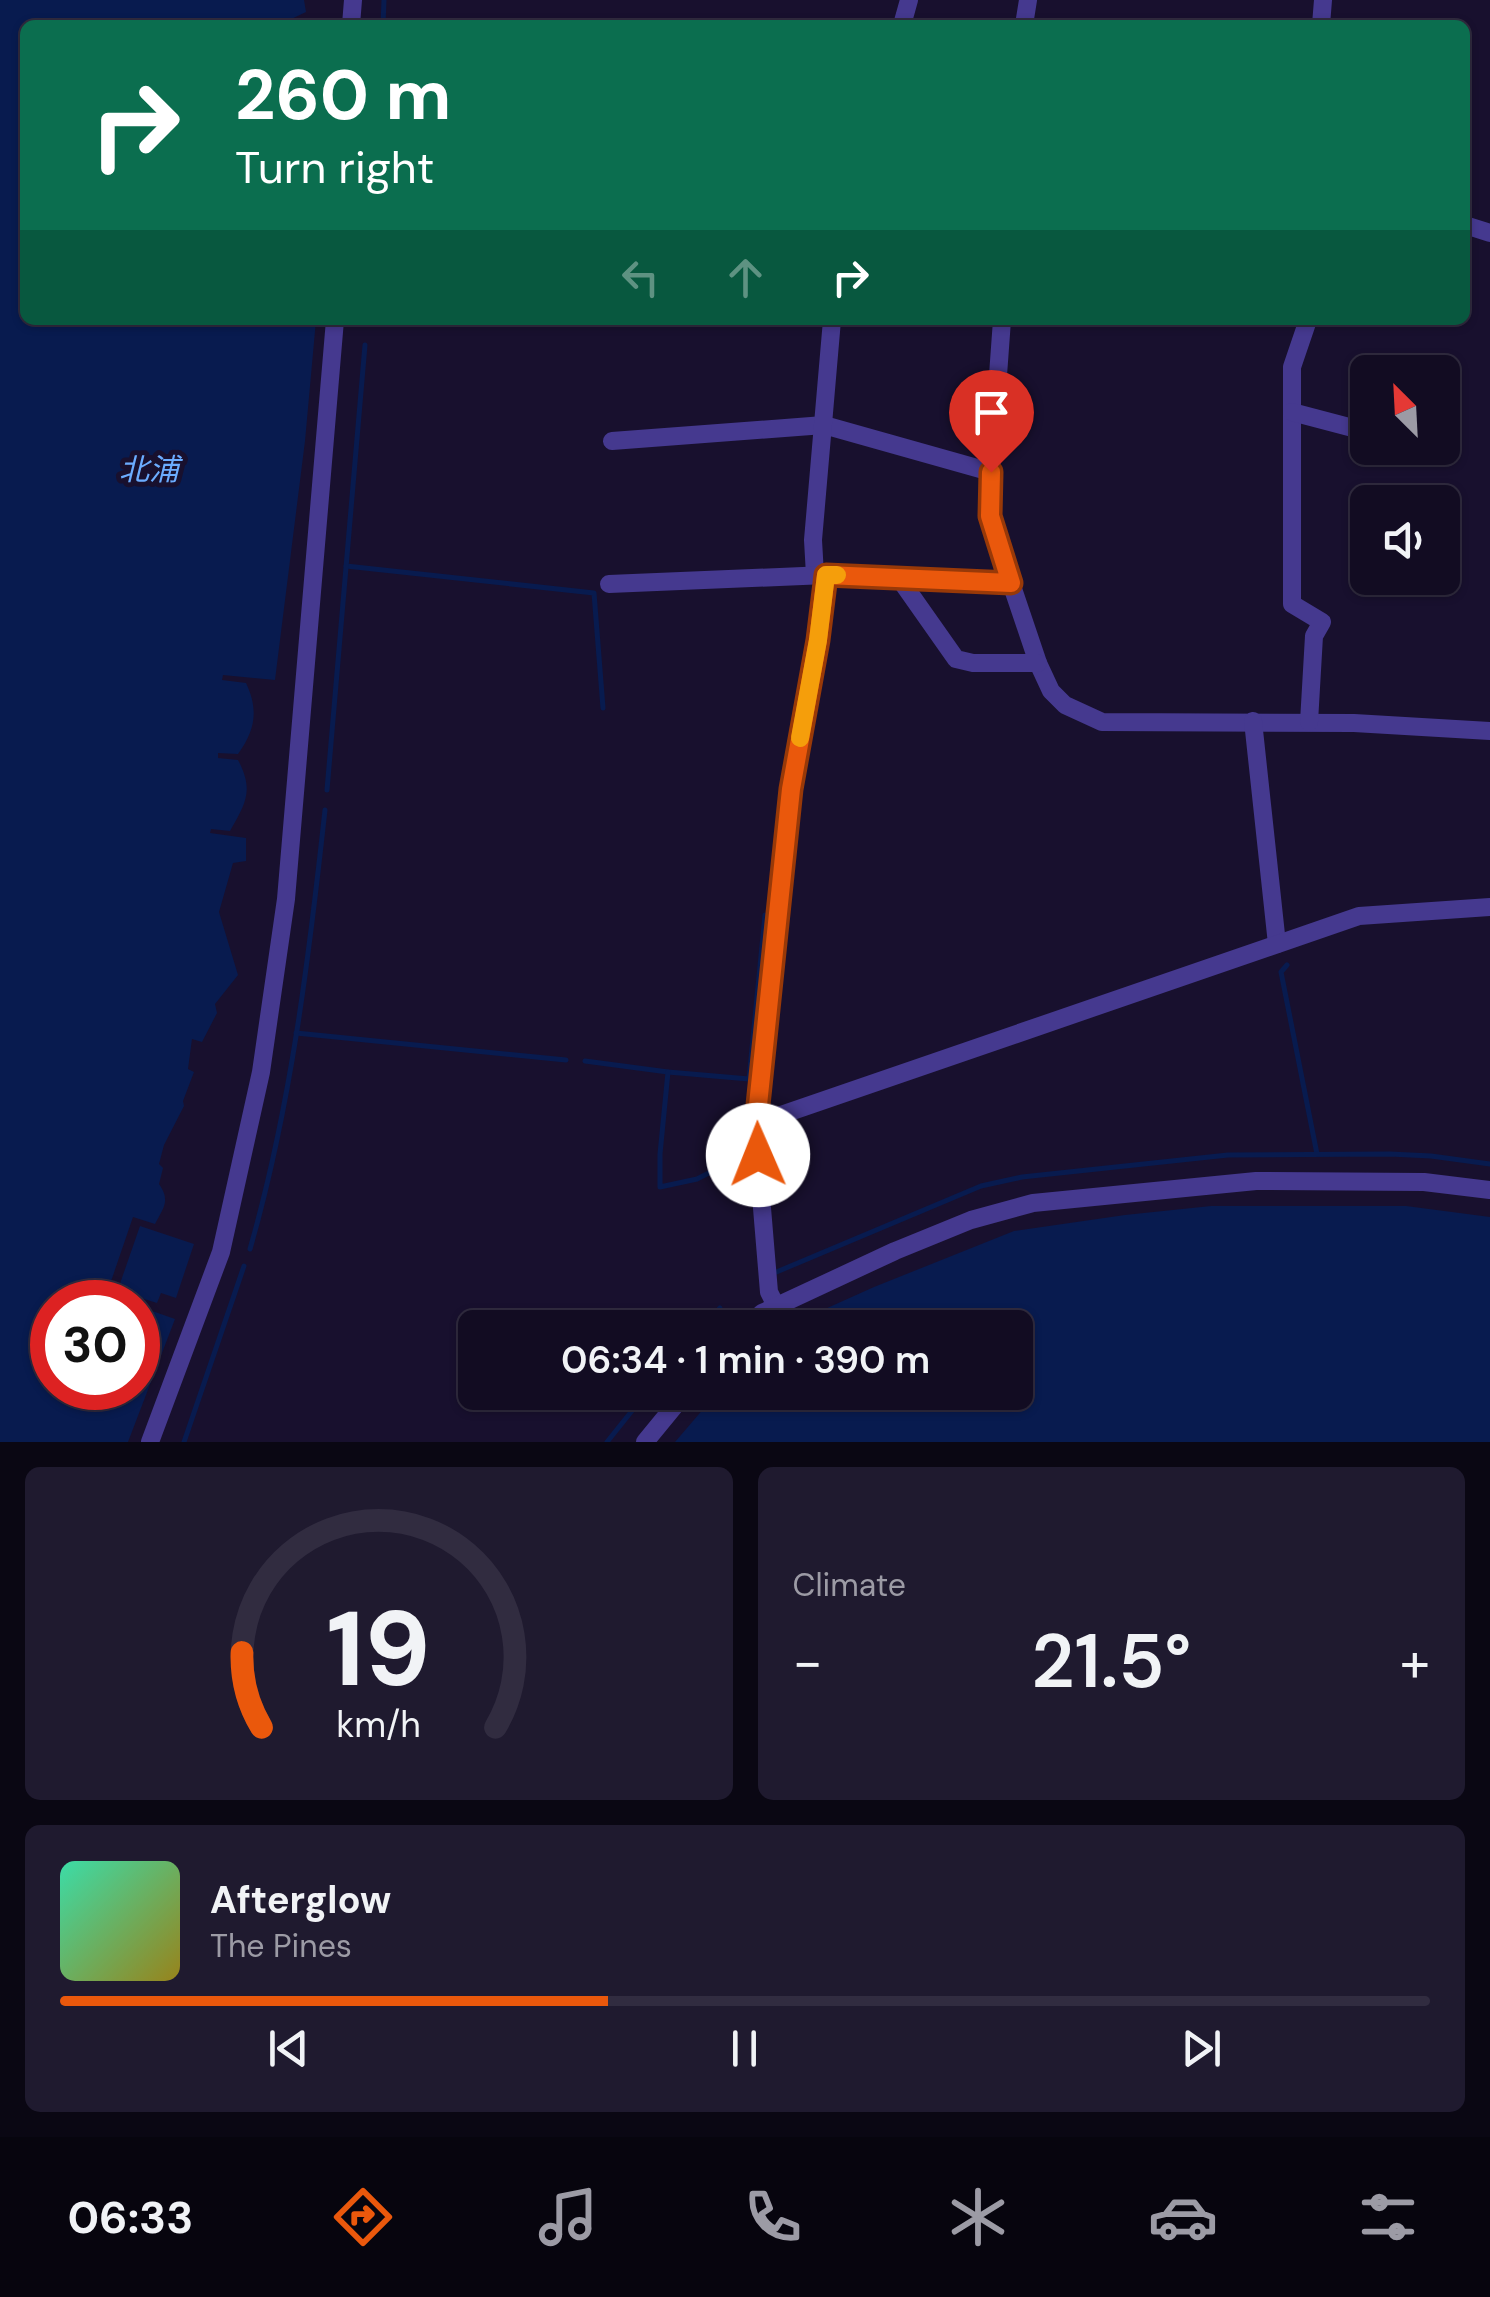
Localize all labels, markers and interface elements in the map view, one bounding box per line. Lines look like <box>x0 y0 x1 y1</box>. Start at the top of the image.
text: 260 m <box>235 50 451 141</box>
icon: right <box>70 60 200 190</box>
text: Turn right <box>235 138 434 197</box>
icon: left <box>613 250 668 305</box>
icon: ahead <box>718 250 773 305</box>
icon: right <box>823 250 878 305</box>
north arrow <box>1350 355 1460 465</box>
map controls <box>1350 355 1460 595</box>
pin <box>949 370 1034 473</box>
icon: arrive <box>964 385 1019 440</box>
water label: 北浦 <box>119 450 183 489</box>
button: sound <box>1350 485 1460 595</box>
position arrow <box>706 1103 810 1207</box>
speed limit sign: 30 <box>30 1280 160 1410</box>
text: 06:34 · 1 min · 390 m <box>561 1335 930 1385</box>
text: Climate <box>793 1564 906 1606</box>
text: 19 <box>327 1582 431 1717</box>
text: 21.5° <box>1031 1613 1191 1710</box>
text: − <box>793 1626 823 1698</box>
text: + <box>1400 1626 1430 1698</box>
text: km/h <box>337 1702 421 1748</box>
text: Afterglow <box>210 1875 391 1925</box>
text: The Pines <box>210 1925 352 1967</box>
icon: previous <box>261 2021 316 2076</box>
icon: pause <box>717 2021 772 2076</box>
icon: next <box>1174 2021 1229 2076</box>
icon: directions <box>328 2182 398 2252</box>
icon: music <box>533 2182 603 2252</box>
icon: phone <box>738 2182 808 2252</box>
icon: climate <box>943 2182 1013 2252</box>
icon: car <box>1148 2182 1218 2252</box>
icon: filters <box>1353 2182 1423 2252</box>
text: 06:33 <box>67 2188 193 2247</box>

